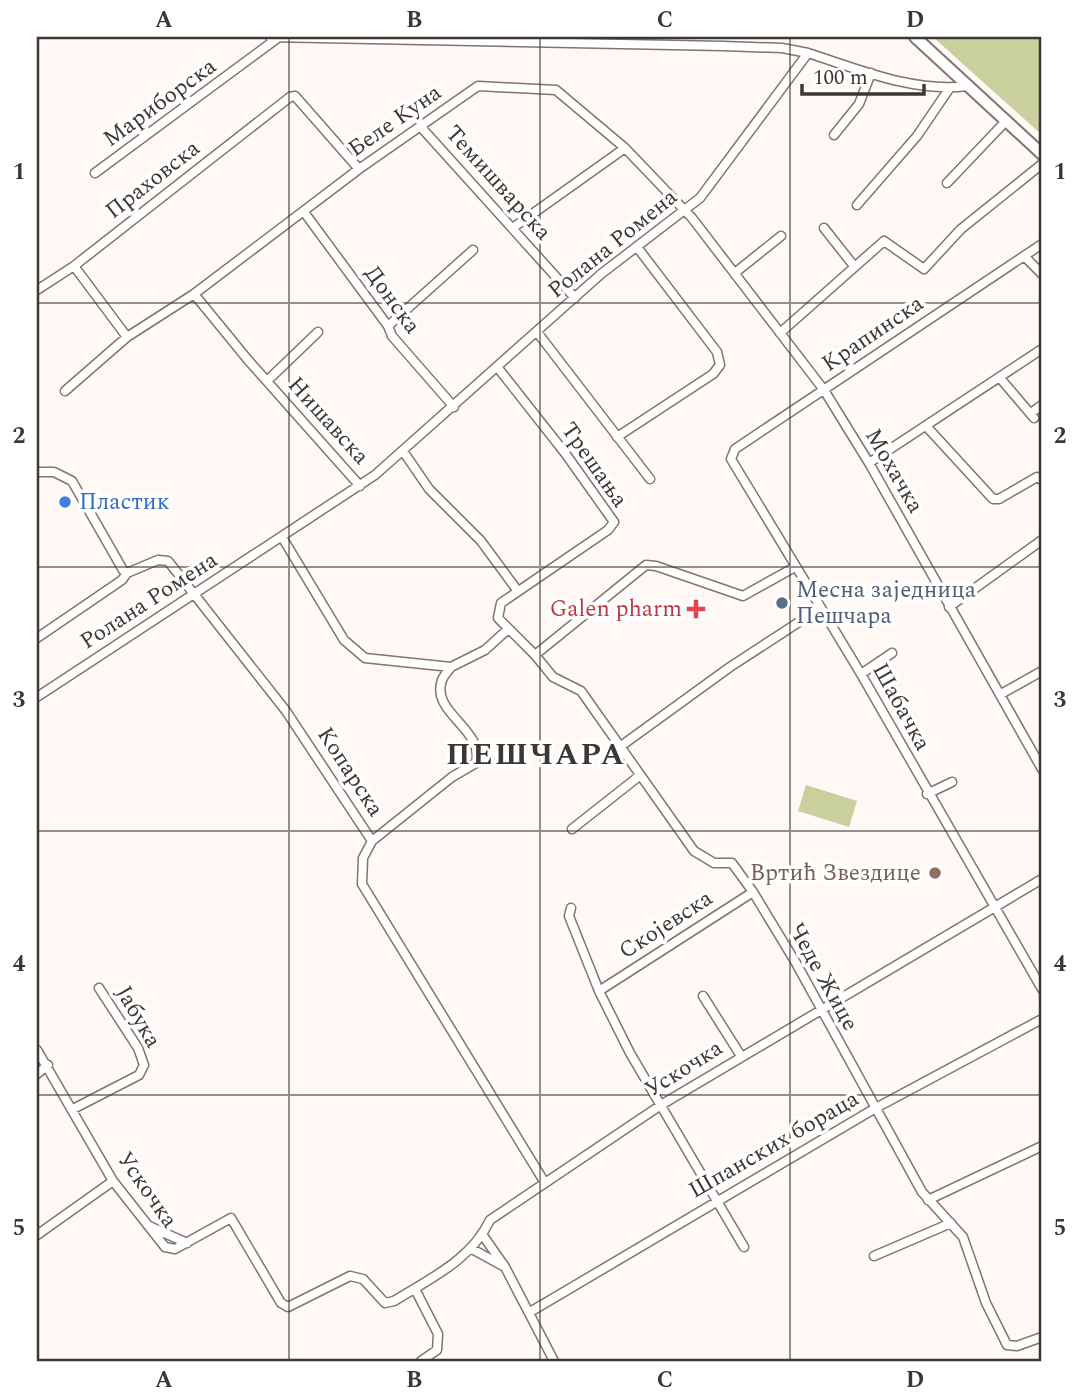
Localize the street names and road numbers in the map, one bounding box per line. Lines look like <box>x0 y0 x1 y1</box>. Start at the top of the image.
street label: Мариборска <box>96 50 224 156</box>
street label: Беле Куна <box>341 76 449 166</box>
street label: Темишварска <box>436 117 560 249</box>
street label: Праховска <box>98 132 208 228</box>
street label: Ролана Ромена <box>540 181 686 307</box>
street label: Донска <box>355 258 429 342</box>
street label: Крапинска <box>815 287 931 381</box>
street label: Нишавска <box>279 369 377 473</box>
street label: Трешања <box>552 415 636 515</box>
street label: Мохачка <box>856 422 932 520</box>
street label: Ролана Ромена <box>73 543 225 659</box>
street label: Шабачка <box>863 657 939 757</box>
street label: Копарска <box>308 720 392 824</box>
street label: Скојевска <box>612 881 720 969</box>
street label: Чеде Жице <box>779 917 867 1037</box>
street label: Јабука <box>106 979 170 1055</box>
street label: Ускочка <box>638 1031 730 1107</box>
street label: Шпанских бораца <box>682 1082 866 1208</box>
street label: Ускочка <box>108 1145 186 1235</box>

